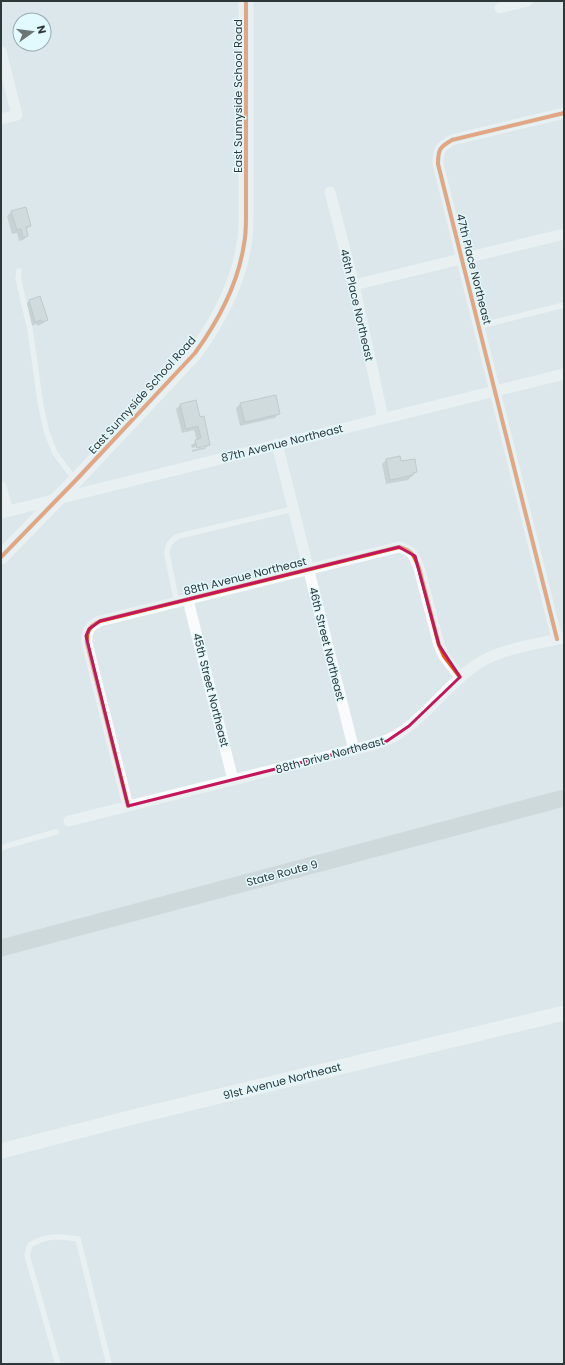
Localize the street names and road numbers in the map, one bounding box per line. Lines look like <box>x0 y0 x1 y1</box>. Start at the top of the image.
street label: East Sunnyside School Road <box>230 19 246 173</box>
street label: 47th PIace Northeast <box>452 212 496 326</box>
street label: 46th Place Northeast <box>336 247 378 363</box>
street label: East Sunnyside School Road <box>85 333 199 457</box>
street label: 87th Avenue Northeast <box>219 420 345 466</box>
street label: 88th Avenue Northeast <box>182 553 308 599</box>
street label: 46th Street Northeast <box>305 585 349 703</box>
street label: 45th Street Northeast <box>189 631 233 749</box>
street label: 88th Drive Northeast <box>274 733 386 777</box>
street label: State Route 9 <box>245 856 319 890</box>
street label: 91st Avenue Northeast <box>221 1059 343 1103</box>

